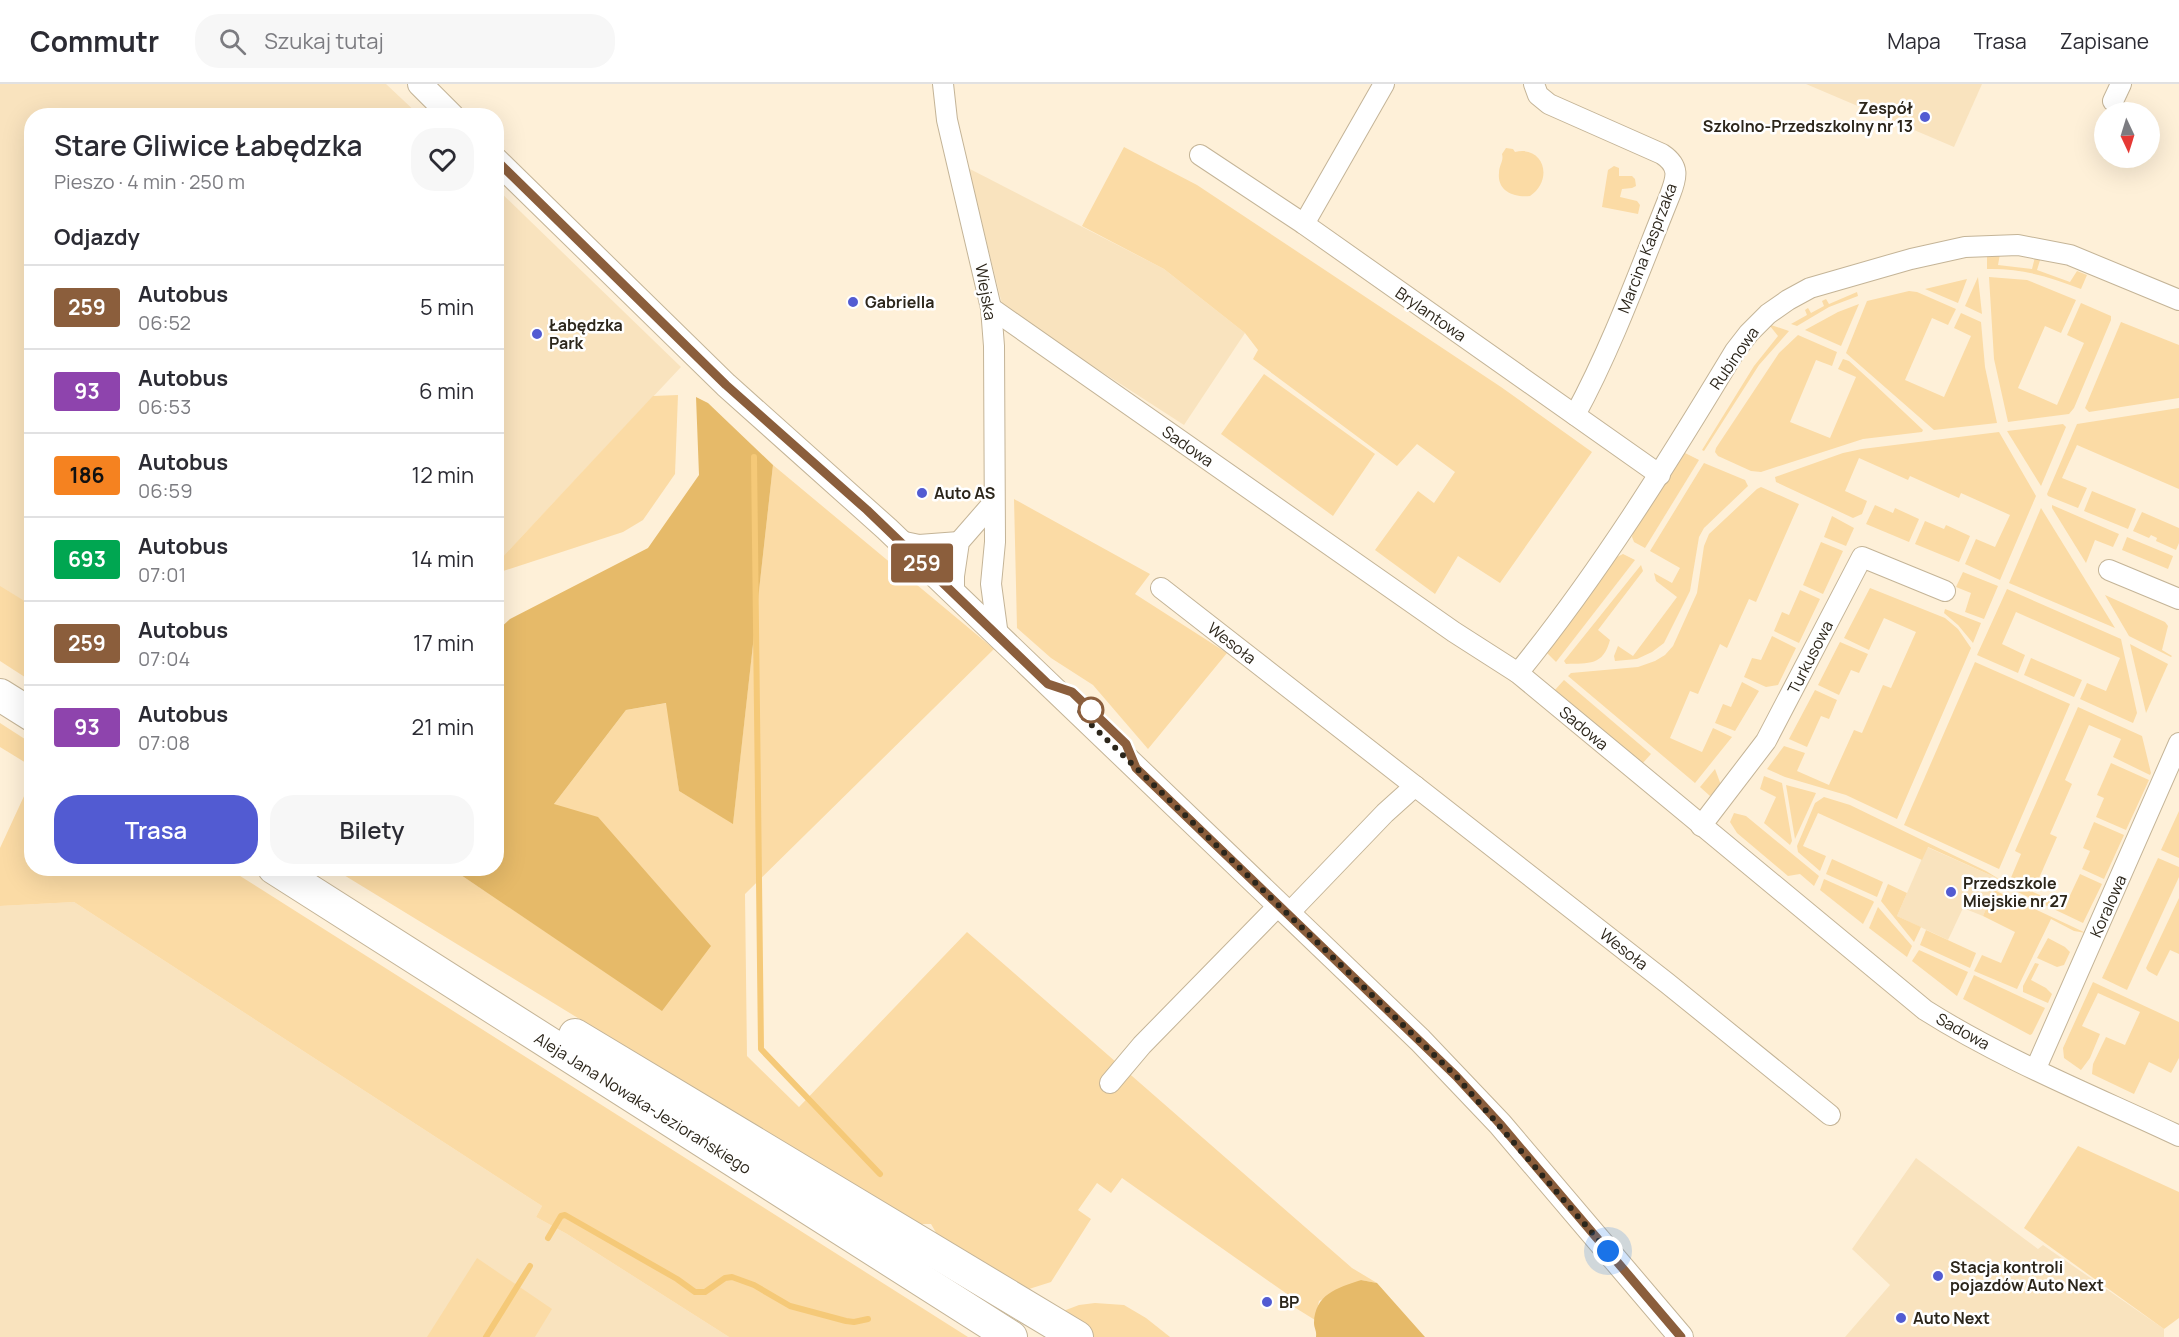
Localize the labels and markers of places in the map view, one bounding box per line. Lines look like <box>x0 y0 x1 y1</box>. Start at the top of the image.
place label: Zespół Szkolno-Przedszkolny nr 13 <box>1703 97 1913 137</box>
marker: Zespół Szkolno-Przedszkolny nr 13 <box>1918 110 1932 124</box>
place label: Gabriella <box>865 291 934 313</box>
marker: Gabriella <box>846 295 860 309</box>
place label: Łabędzka Park <box>549 314 623 354</box>
marker: Łabędzka Park <box>530 327 544 341</box>
place label: Auto AS <box>934 482 995 504</box>
marker: Auto AS <box>915 486 929 500</box>
unlabelled marker <box>1078 697 1104 723</box>
place label: Przedszkole Miejskie nr 27 <box>1963 872 2068 912</box>
marker: Przedszkole Miejskie nr 27 <box>1944 885 1958 899</box>
place label: Stacja kontroli pojazdów Auto Next <box>1950 1256 2104 1296</box>
marker: Stacja kontroli pojazdów Auto Next <box>1931 1269 1945 1283</box>
place label: BP <box>1279 1291 1299 1313</box>
marker: BP <box>1260 1295 1274 1309</box>
place label: Auto Next <box>1913 1307 1990 1329</box>
marker: Auto Next <box>1894 1311 1908 1325</box>

